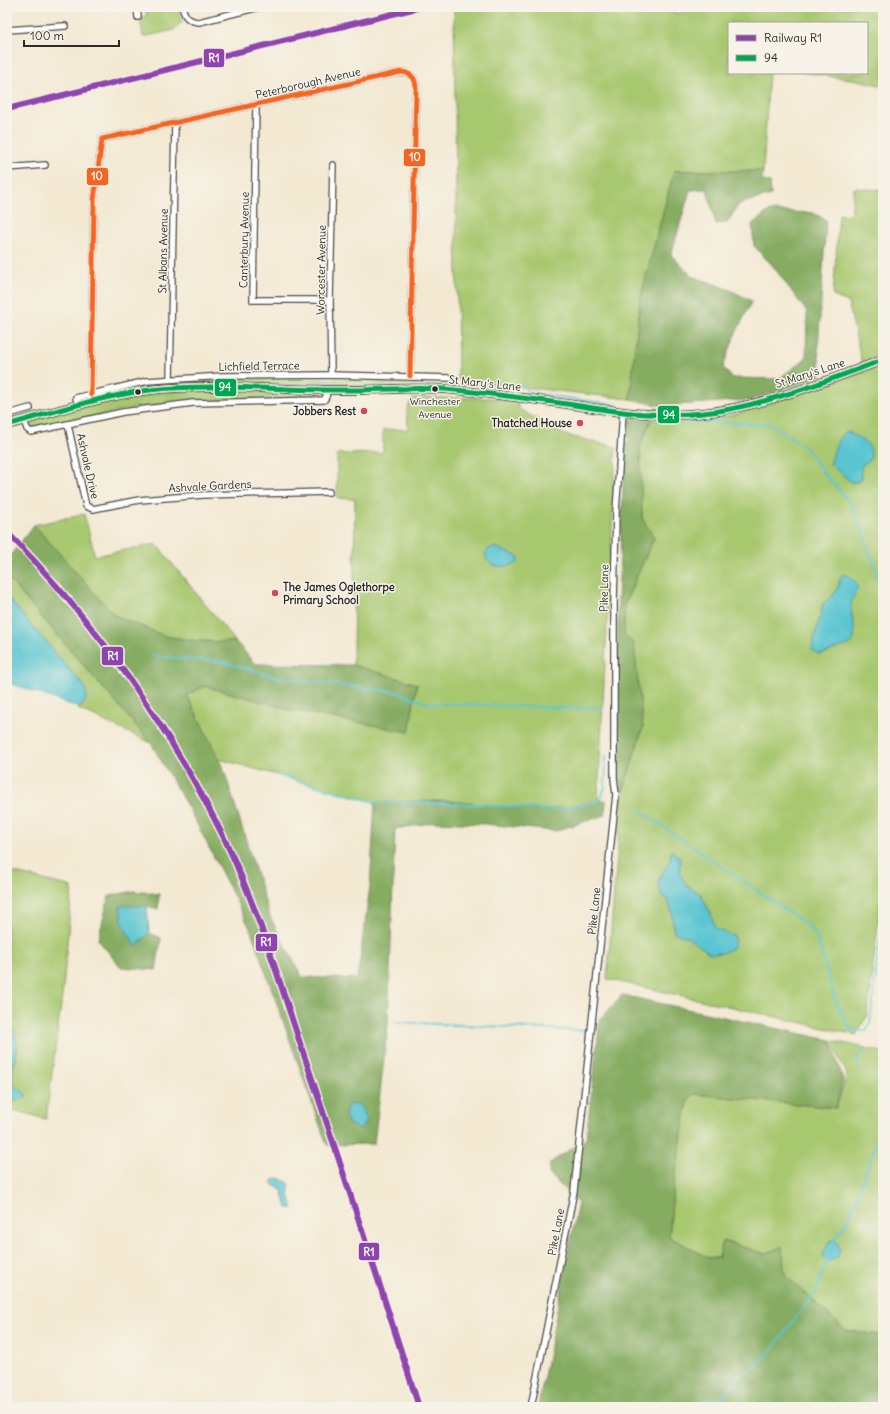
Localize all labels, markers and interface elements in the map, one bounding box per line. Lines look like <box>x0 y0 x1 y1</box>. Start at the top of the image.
scale bar <box>24 22 119 48</box>
legend <box>728 22 868 74</box>
text: 100 m <box>30 28 64 43</box>
text: Railway R1 <box>764 30 822 45</box>
line badge: R1 <box>203 48 225 68</box>
text: 94 <box>764 50 778 65</box>
text: R1 <box>208 51 220 65</box>
street label: Peterborough Avenue <box>254 64 362 102</box>
line badge: 10 <box>403 148 426 167</box>
text: 10 <box>409 150 421 164</box>
line badge: 10 <box>86 167 109 186</box>
text: 10 <box>91 169 103 183</box>
street label: Canterbury Avenue <box>236 192 252 288</box>
street label: St Albans Avenue <box>155 208 171 294</box>
street label: Worcester Avenue <box>313 225 329 315</box>
street label: St Mary's Lane <box>773 355 847 391</box>
street label: Lichfield Terrace <box>218 358 300 374</box>
street label: St Mary's Lane <box>448 372 522 394</box>
line badge: 94 <box>214 378 237 397</box>
text: 94 <box>219 380 232 394</box>
marker: Winchester Avenue <box>430 384 440 394</box>
unlabelled marker <box>133 387 143 397</box>
place label: Winchester Avenue <box>410 395 460 421</box>
place label: Jobbers Rest <box>293 404 356 418</box>
line badge: 94 <box>657 405 680 424</box>
marker: Jobbers Rest <box>359 406 369 416</box>
text: 94 <box>663 408 676 422</box>
place label: Thatched House <box>492 416 572 430</box>
marker: Thatched House <box>575 418 585 428</box>
street label: Ashvale Drive <box>74 432 102 500</box>
street label: Ashvale Gardens <box>168 477 252 495</box>
street label: Pike Lane <box>597 564 611 612</box>
place label: The James Oglethorpe Primary School <box>283 580 395 608</box>
marker: The James Oglethorpe Primary School <box>270 588 280 598</box>
line badge: R1 <box>101 646 124 666</box>
text: R1 <box>107 649 119 663</box>
street label: Pike Lane <box>585 887 603 935</box>
line badge: R1 <box>255 933 278 952</box>
text: R1 <box>260 935 272 949</box>
street label: Pike Lane <box>545 1207 567 1257</box>
line badge: R1 <box>358 1242 380 1261</box>
text: R1 <box>363 1245 375 1259</box>

